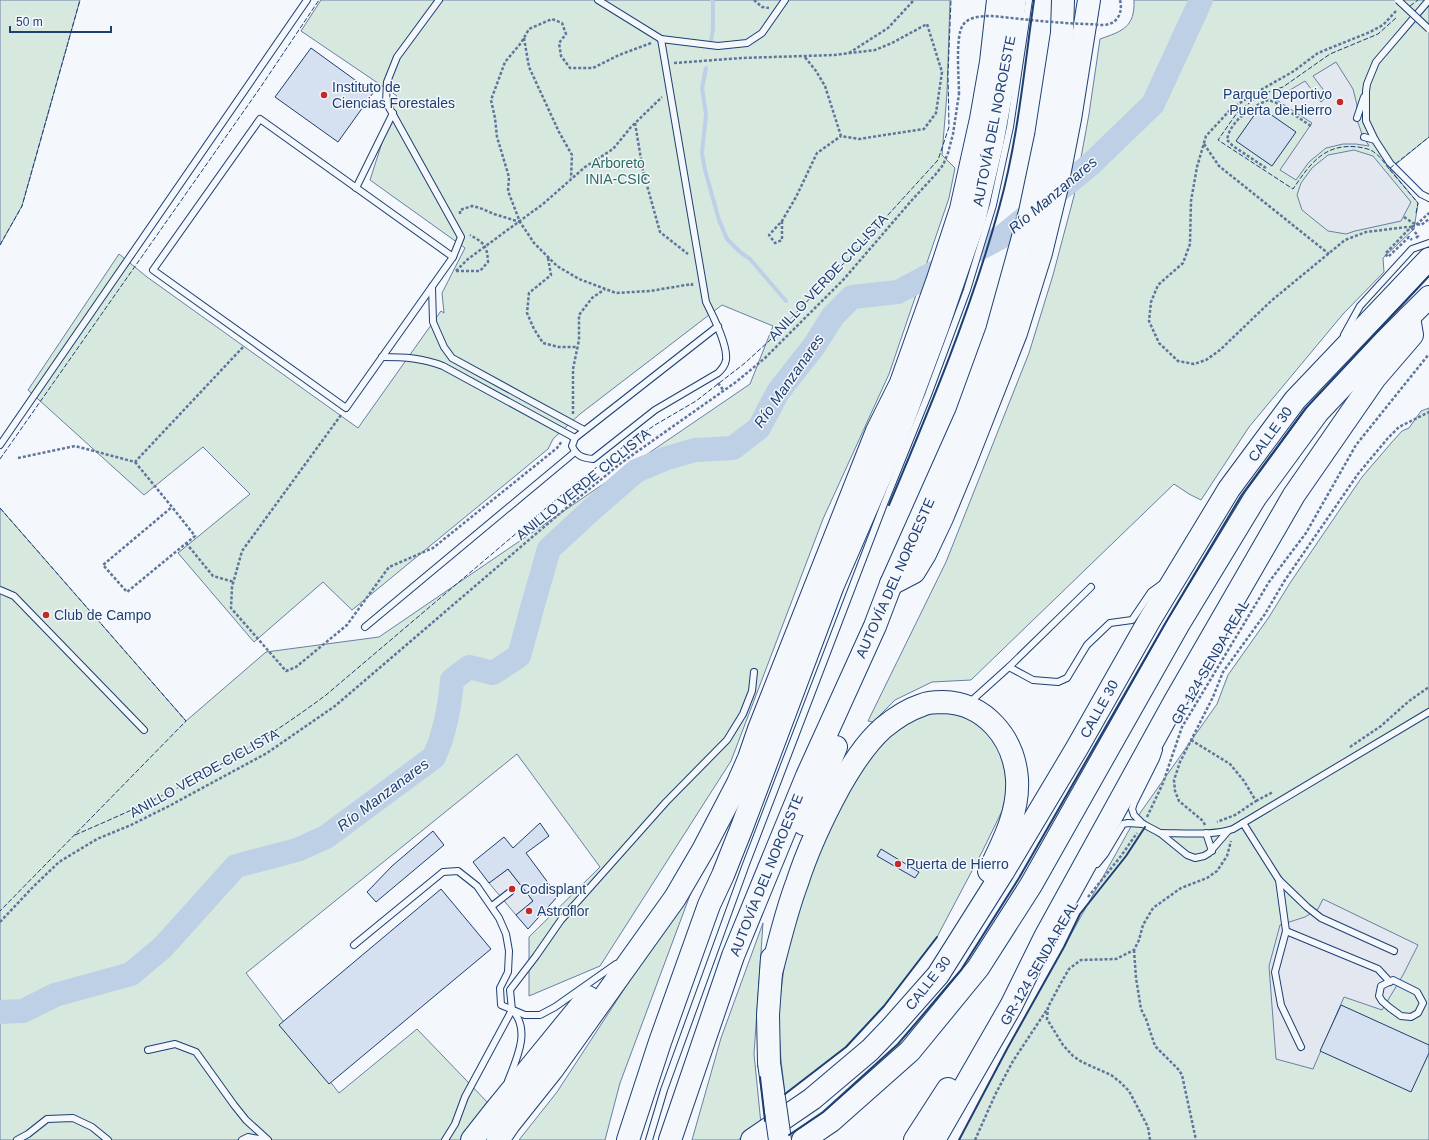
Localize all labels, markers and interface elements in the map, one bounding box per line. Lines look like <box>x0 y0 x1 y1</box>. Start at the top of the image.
scale bar <box>10 8 111 34</box>
text: 50 m <box>16 15 43 29</box>
street label: AUTOVÍA DEL NOROESTE <box>970 34 1018 208</box>
place label: Instituto de Ciencias Forestales <box>332 79 455 111</box>
place label: Parque Deportivo Puerta de Hierro <box>1223 86 1332 118</box>
marker: Instituto de Ciencias Forestales <box>319 90 329 100</box>
marker: Parque Deportivo Puerta de Hierro <box>1335 97 1345 107</box>
water label: Río Manzanares <box>1005 152 1101 237</box>
park label: Arboreto INIA-CSIC <box>585 155 651 187</box>
street label: ANILLO VERDE CICLISTA <box>765 210 892 344</box>
water label: Río Manzanares <box>750 330 827 431</box>
street label: CALLE 30 <box>1245 403 1295 465</box>
street label: ANILLO VERDE CICLISTA <box>513 425 654 543</box>
street label: AUTOVÍA DEL NOROESTE <box>852 495 938 661</box>
street label: GR-124 SENDA REAL <box>1168 597 1252 727</box>
place label: Club de Campo <box>54 607 151 623</box>
marker: Club de Campo <box>41 610 51 620</box>
street label: CALLE 30 <box>1077 677 1122 741</box>
street label: ANILLO VERDE CICLISTA <box>127 725 282 821</box>
water label: Río Manzanares <box>334 754 432 835</box>
street label: AUTOVÍA DEL NOROESTE <box>726 792 806 958</box>
place label: Puerta de Hierro <box>906 856 1009 872</box>
marker: Puerta de Hierro <box>893 859 903 869</box>
place label: Codisplant <box>520 881 586 897</box>
marker: Codisplant <box>507 884 517 894</box>
street label: GR-124 SENDA REAL <box>997 898 1081 1028</box>
place label: Astroflor <box>537 903 589 919</box>
marker: Astroflor <box>524 906 534 916</box>
street label: CALLE 30 <box>902 953 954 1013</box>

